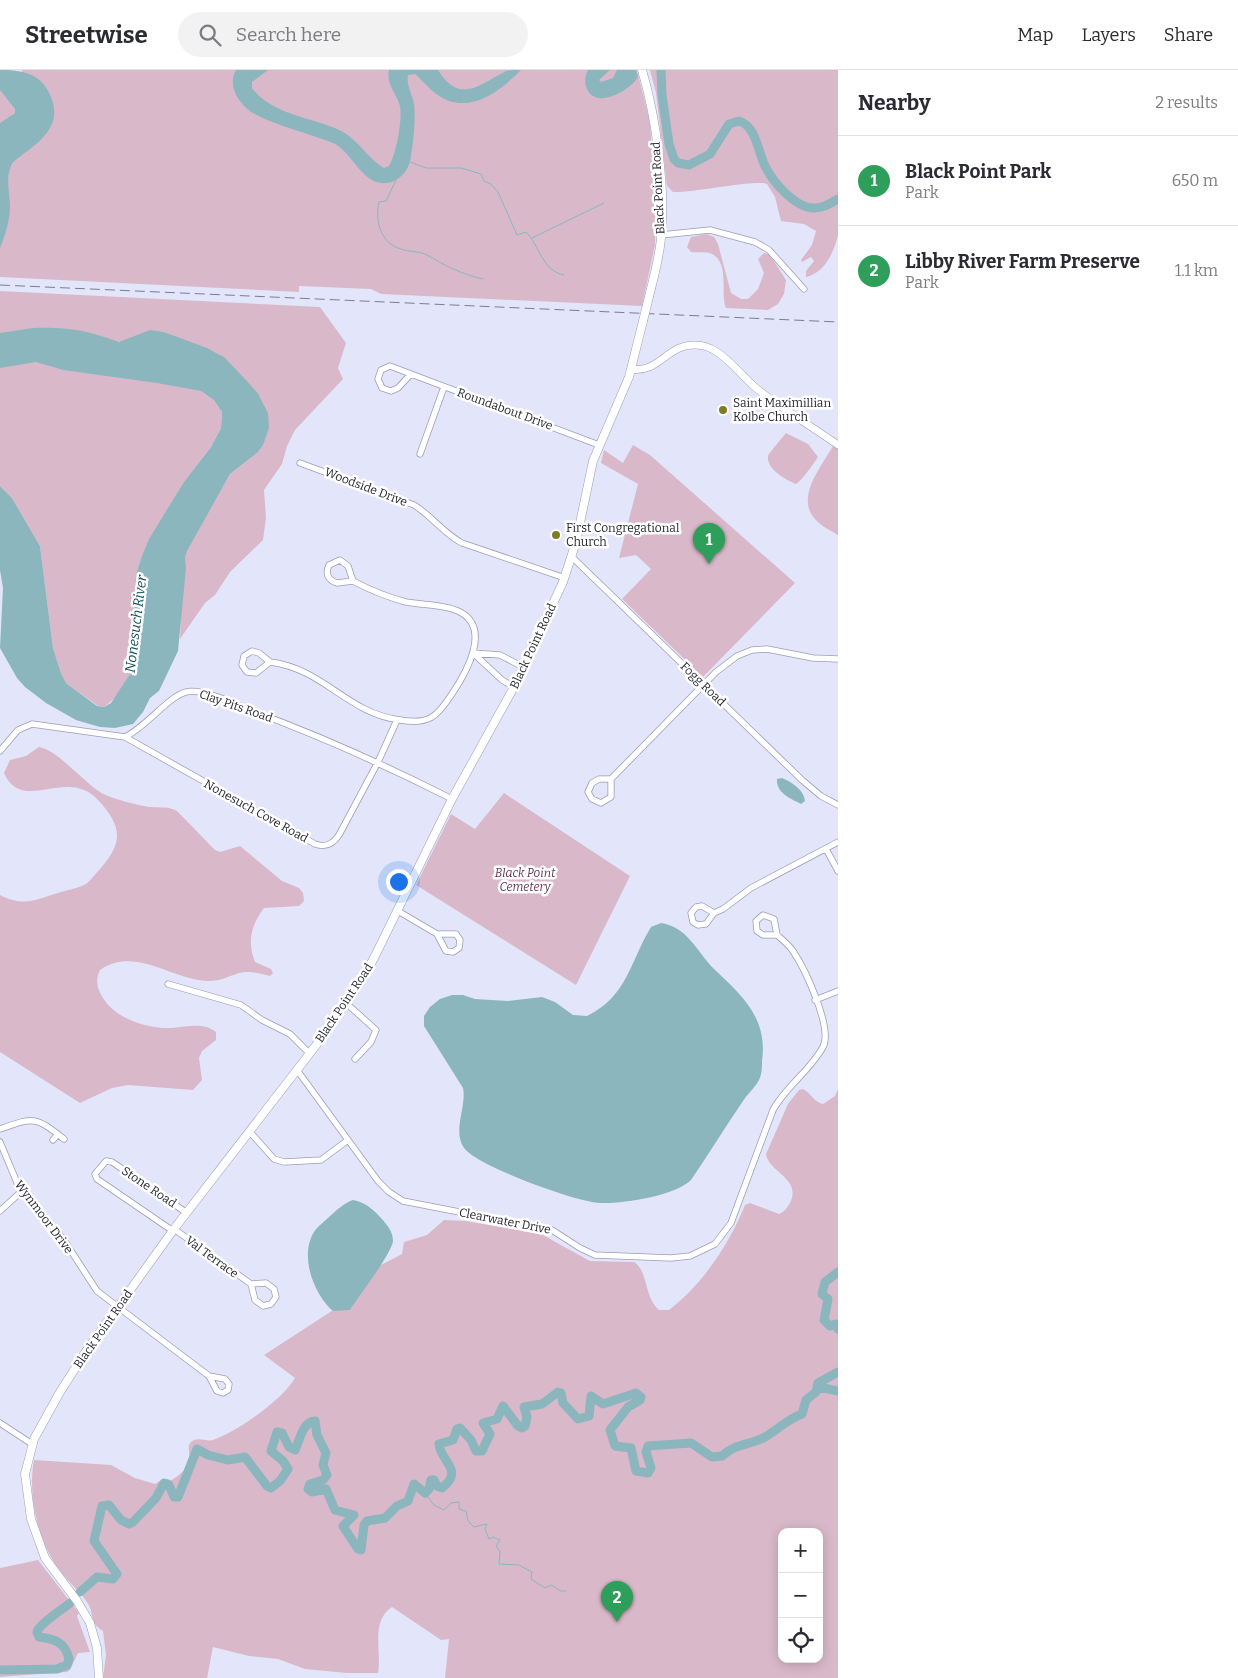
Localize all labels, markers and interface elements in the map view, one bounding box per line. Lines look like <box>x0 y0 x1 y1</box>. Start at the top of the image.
search box <box>178 12 528 57</box>
text: Streetwise <box>25 21 148 49</box>
icon: search <box>196 21 224 49</box>
text: Search here <box>236 23 341 46</box>
text: Map <box>1017 24 1053 46</box>
text: Layers <box>1081 24 1136 46</box>
text: Share <box>1164 24 1213 46</box>
text: Nearby <box>858 90 931 116</box>
text: 2 results <box>1155 93 1218 112</box>
street label: Black Point Road <box>649 141 667 235</box>
text: Black Point Park <box>905 160 1051 183</box>
text: 1 <box>871 171 877 190</box>
text: 650 m <box>1172 171 1218 190</box>
text: Park <box>905 183 939 202</box>
text: Libby River Farm Preserve <box>905 250 1140 273</box>
text: 2 <box>869 261 879 280</box>
text: 1.1 km <box>1175 261 1218 280</box>
text: Park <box>905 273 939 292</box>
street label: Roundabout Drive <box>455 385 555 433</box>
place label: Saint Maximillian Kolbe Church <box>733 396 831 424</box>
marker: Saint Maximillian Kolbe Church <box>717 404 729 416</box>
street label: Woodside Drive <box>323 465 409 509</box>
place label: First Congregational Church <box>566 521 680 549</box>
pin: 1 <box>693 523 725 564</box>
marker: First Congregational Church <box>550 529 562 541</box>
water label: Nonesuch River <box>122 573 151 674</box>
street label: Black Point Road <box>507 601 559 691</box>
street label: Fogg Road <box>678 659 728 709</box>
street label: Clay Pits Road <box>197 687 275 725</box>
street label: Nonesuch Cove Road <box>202 777 310 845</box>
park label: Black Point Cemetery <box>495 866 556 894</box>
your location <box>386 869 412 895</box>
street label: Black Point Road <box>312 961 376 1045</box>
street label: Stone Road <box>119 1164 179 1210</box>
street label: Wynmoor Drive <box>12 1178 76 1256</box>
street label: Clearwater Drive <box>458 1205 552 1237</box>
street label: Val Terrace <box>183 1233 241 1281</box>
street label: Black Point Road <box>71 1287 135 1371</box>
map controls <box>778 1528 823 1663</box>
button: + <box>778 1528 823 1573</box>
button: − <box>778 1573 823 1618</box>
pin: 2 <box>601 1581 633 1622</box>
button: locate <box>778 1618 823 1663</box>

